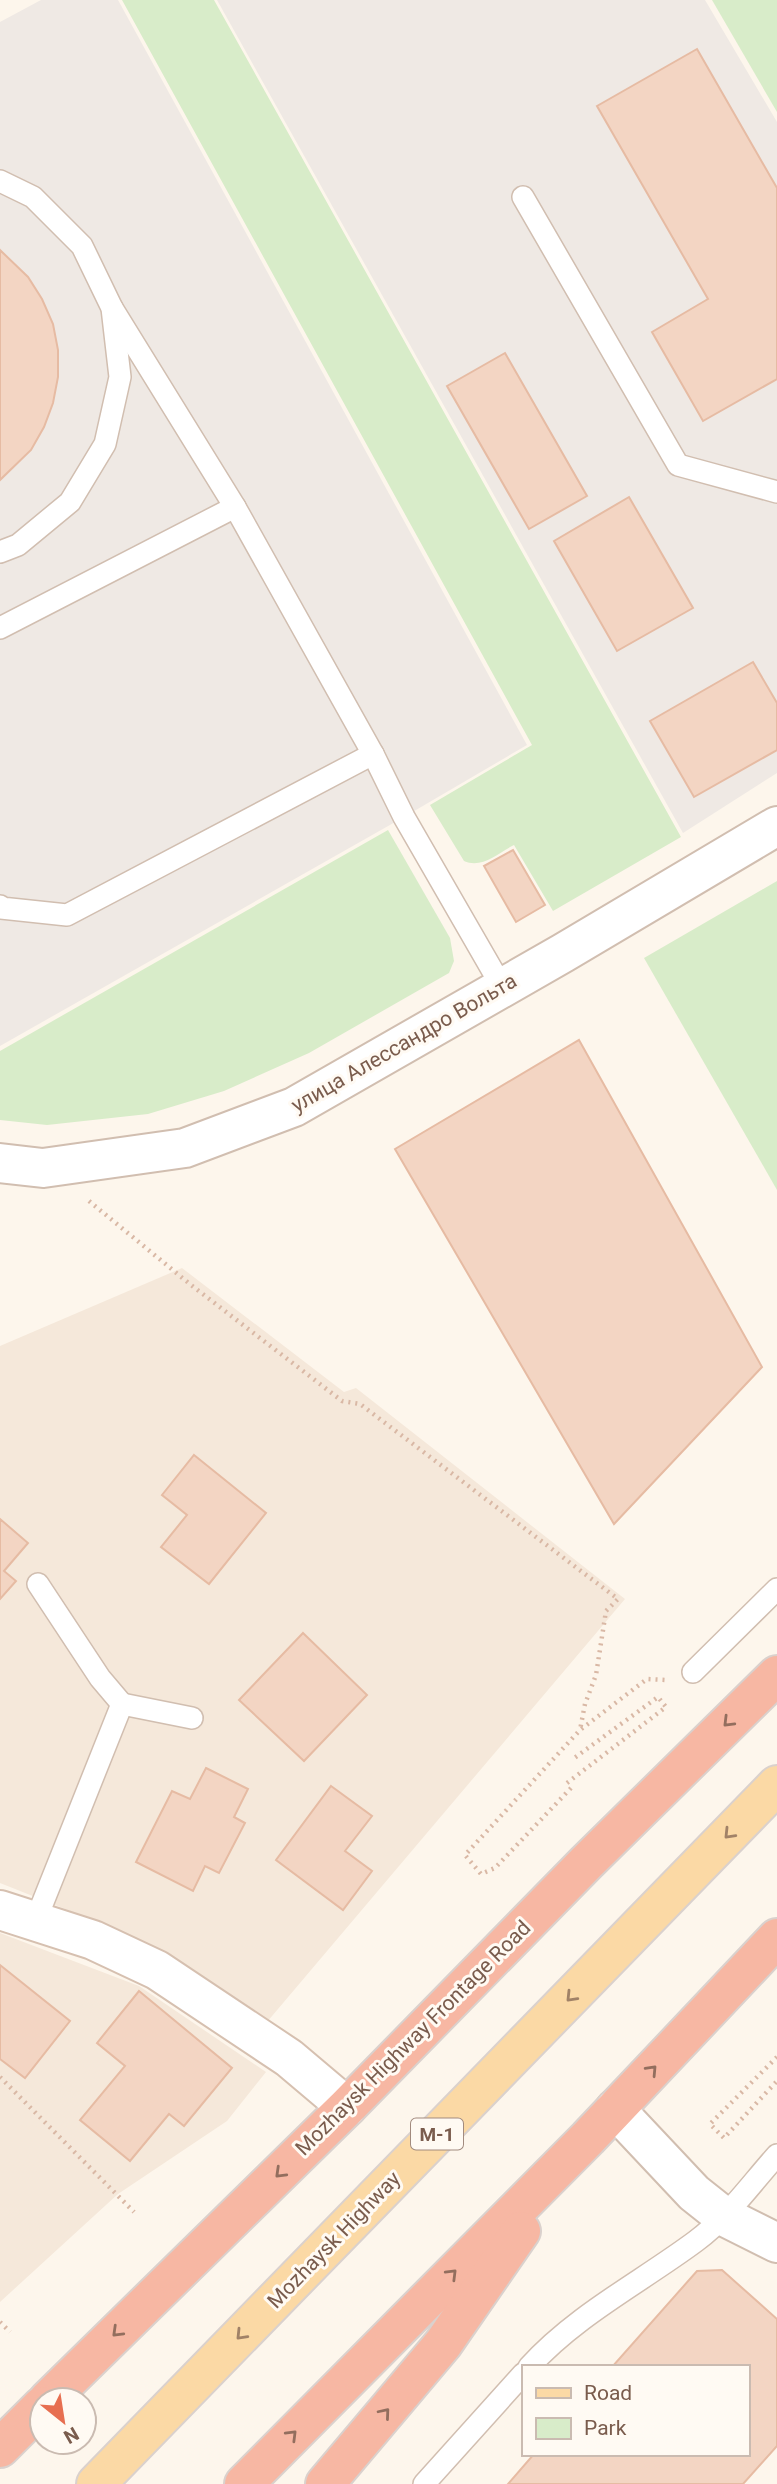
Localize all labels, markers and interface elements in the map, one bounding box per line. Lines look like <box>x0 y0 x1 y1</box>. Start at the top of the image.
street label: улица Алессандро Вольта <box>287 969 521 1117</box>
one-way arrow <box>724 1714 737 1727</box>
one-way arrow <box>725 1826 738 1839</box>
street label: Mozhaysk Highway Frontage Road <box>291 1916 535 2160</box>
one-way arrow <box>566 1989 579 2002</box>
one-way arrow <box>643 2066 656 2079</box>
road number: М-1 <box>411 2118 463 2150</box>
one-way arrow <box>275 2164 288 2177</box>
street label: Mozhaysk Highway <box>263 2167 405 2313</box>
one-way arrow <box>444 2270 456 2282</box>
one-way arrow <box>113 2324 126 2337</box>
one-way arrow <box>236 2327 249 2340</box>
legend <box>522 2365 749 2456</box>
text: Road <box>584 2381 632 2405</box>
north arrow <box>28 2386 98 2456</box>
one-way arrow <box>377 2408 389 2421</box>
text: Park <box>584 2416 627 2440</box>
text: N <box>60 2422 83 2449</box>
one-way arrow <box>283 2431 296 2444</box>

